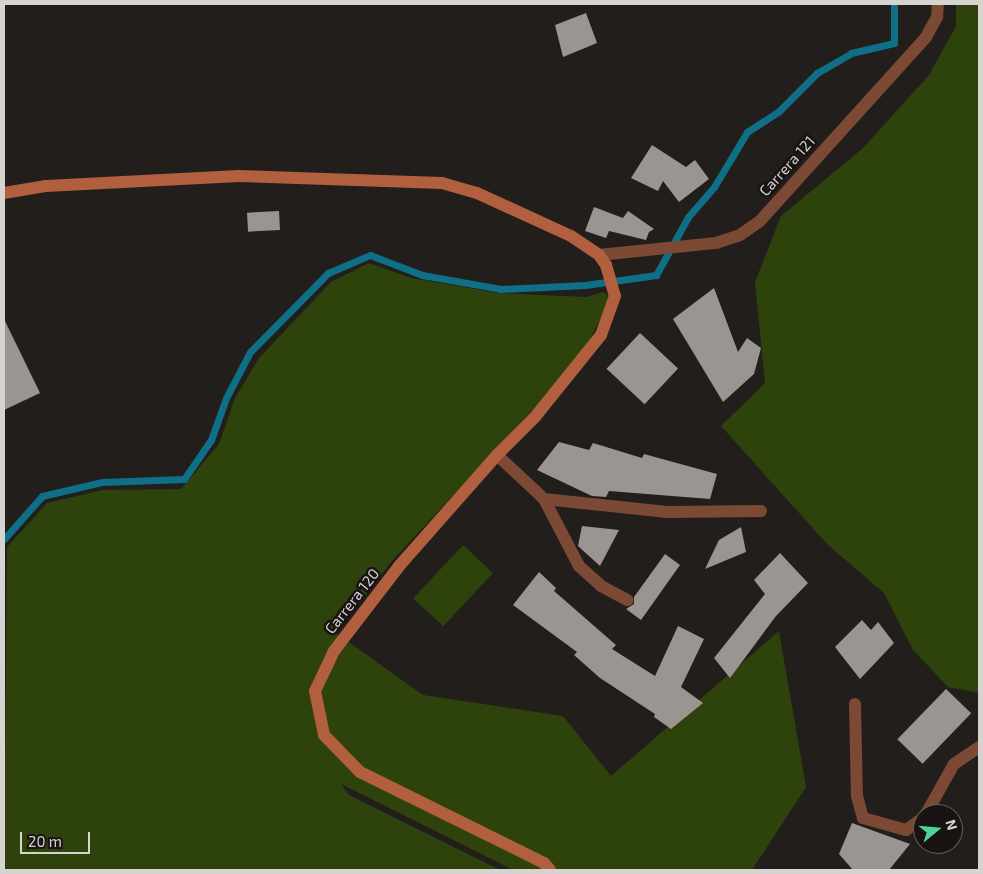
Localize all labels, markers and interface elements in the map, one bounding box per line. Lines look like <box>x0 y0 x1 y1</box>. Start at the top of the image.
street label: Carrera 121 <box>755 132 819 200</box>
street label: Carrera 120 <box>321 565 383 637</box>
north arrow <box>913 804 963 854</box>
text: N <box>942 817 961 832</box>
scale bar <box>22 822 92 854</box>
text: 20 m <box>28 832 62 850</box>

